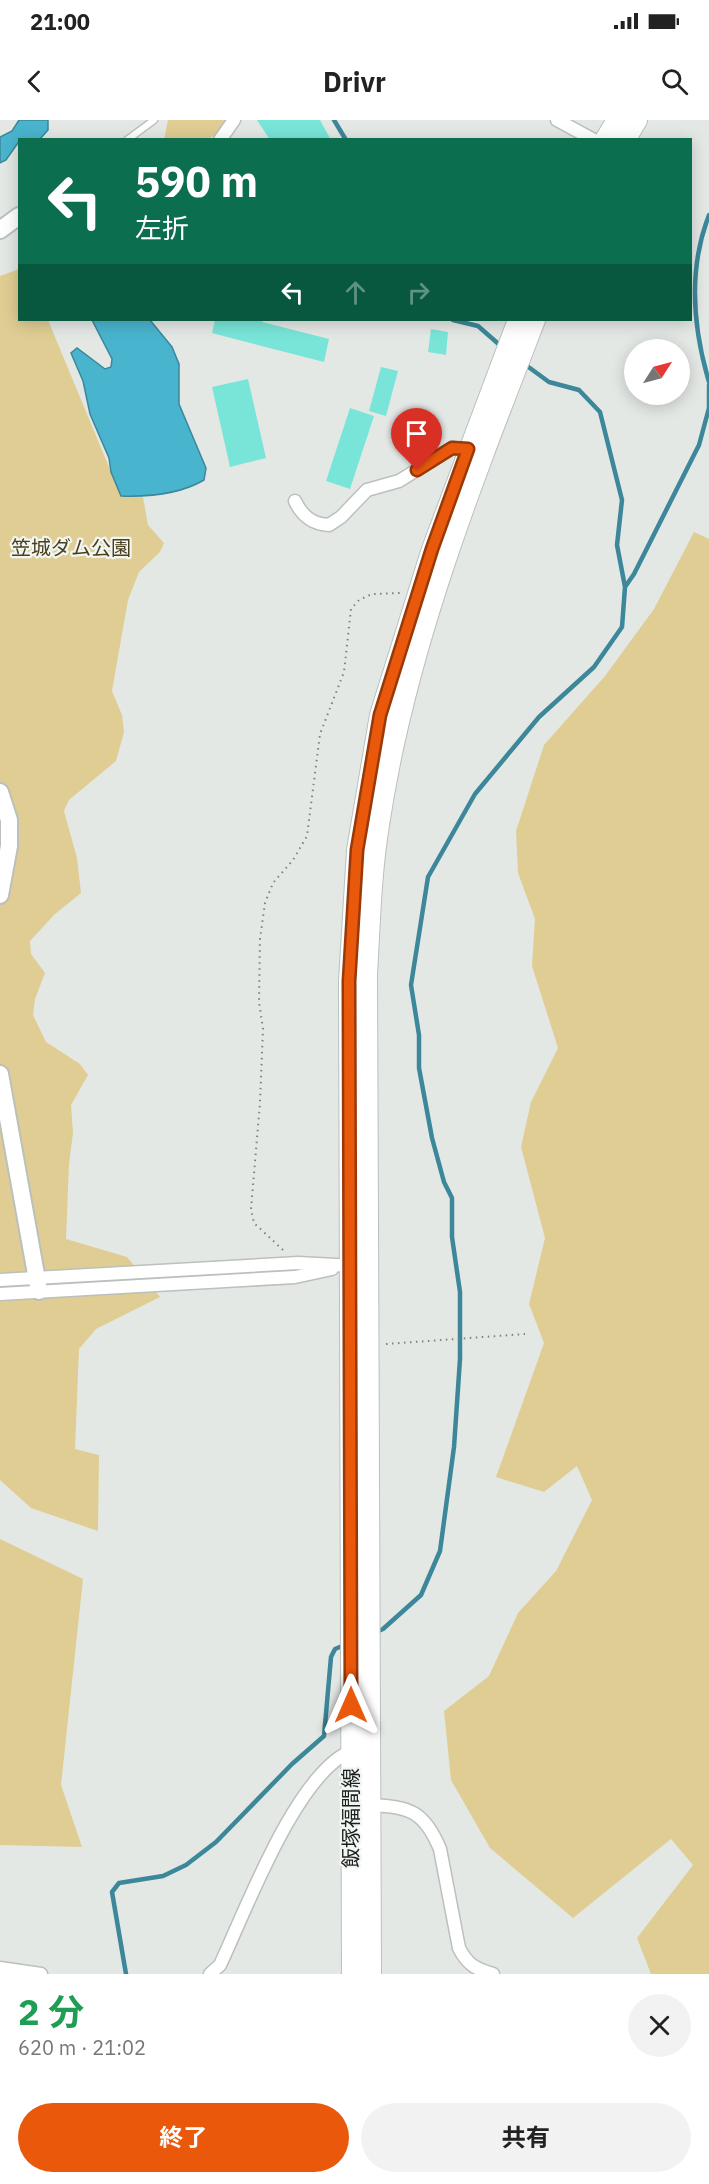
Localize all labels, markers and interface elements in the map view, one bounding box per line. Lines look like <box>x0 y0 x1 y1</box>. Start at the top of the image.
text: 21:00 <box>30 7 90 36</box>
text: Drivr <box>323 64 386 99</box>
icon: back <box>18 65 51 98</box>
icon: search <box>658 65 691 98</box>
text: 590 m <box>135 154 258 209</box>
icon: left <box>36 162 114 240</box>
text: 左折 <box>135 210 189 245</box>
icon: left <box>276 276 309 309</box>
icon: ahead <box>339 276 372 309</box>
icon: right <box>402 276 435 309</box>
north arrow <box>624 339 690 405</box>
map controls <box>624 339 690 405</box>
pin <box>391 408 442 470</box>
icon: arrive <box>400 417 433 450</box>
park label: 笠城ダム公園 <box>11 534 131 561</box>
position arrow <box>319 1673 383 1737</box>
street label: 飯塚福間線 <box>337 1768 364 1868</box>
text: 2 分 <box>18 1988 84 2035</box>
button: close <box>628 1994 691 2057</box>
text: 620 m · 21:02 <box>18 2034 146 2061</box>
button: 終了 <box>18 2103 349 2172</box>
button: 共有 <box>361 2103 691 2172</box>

